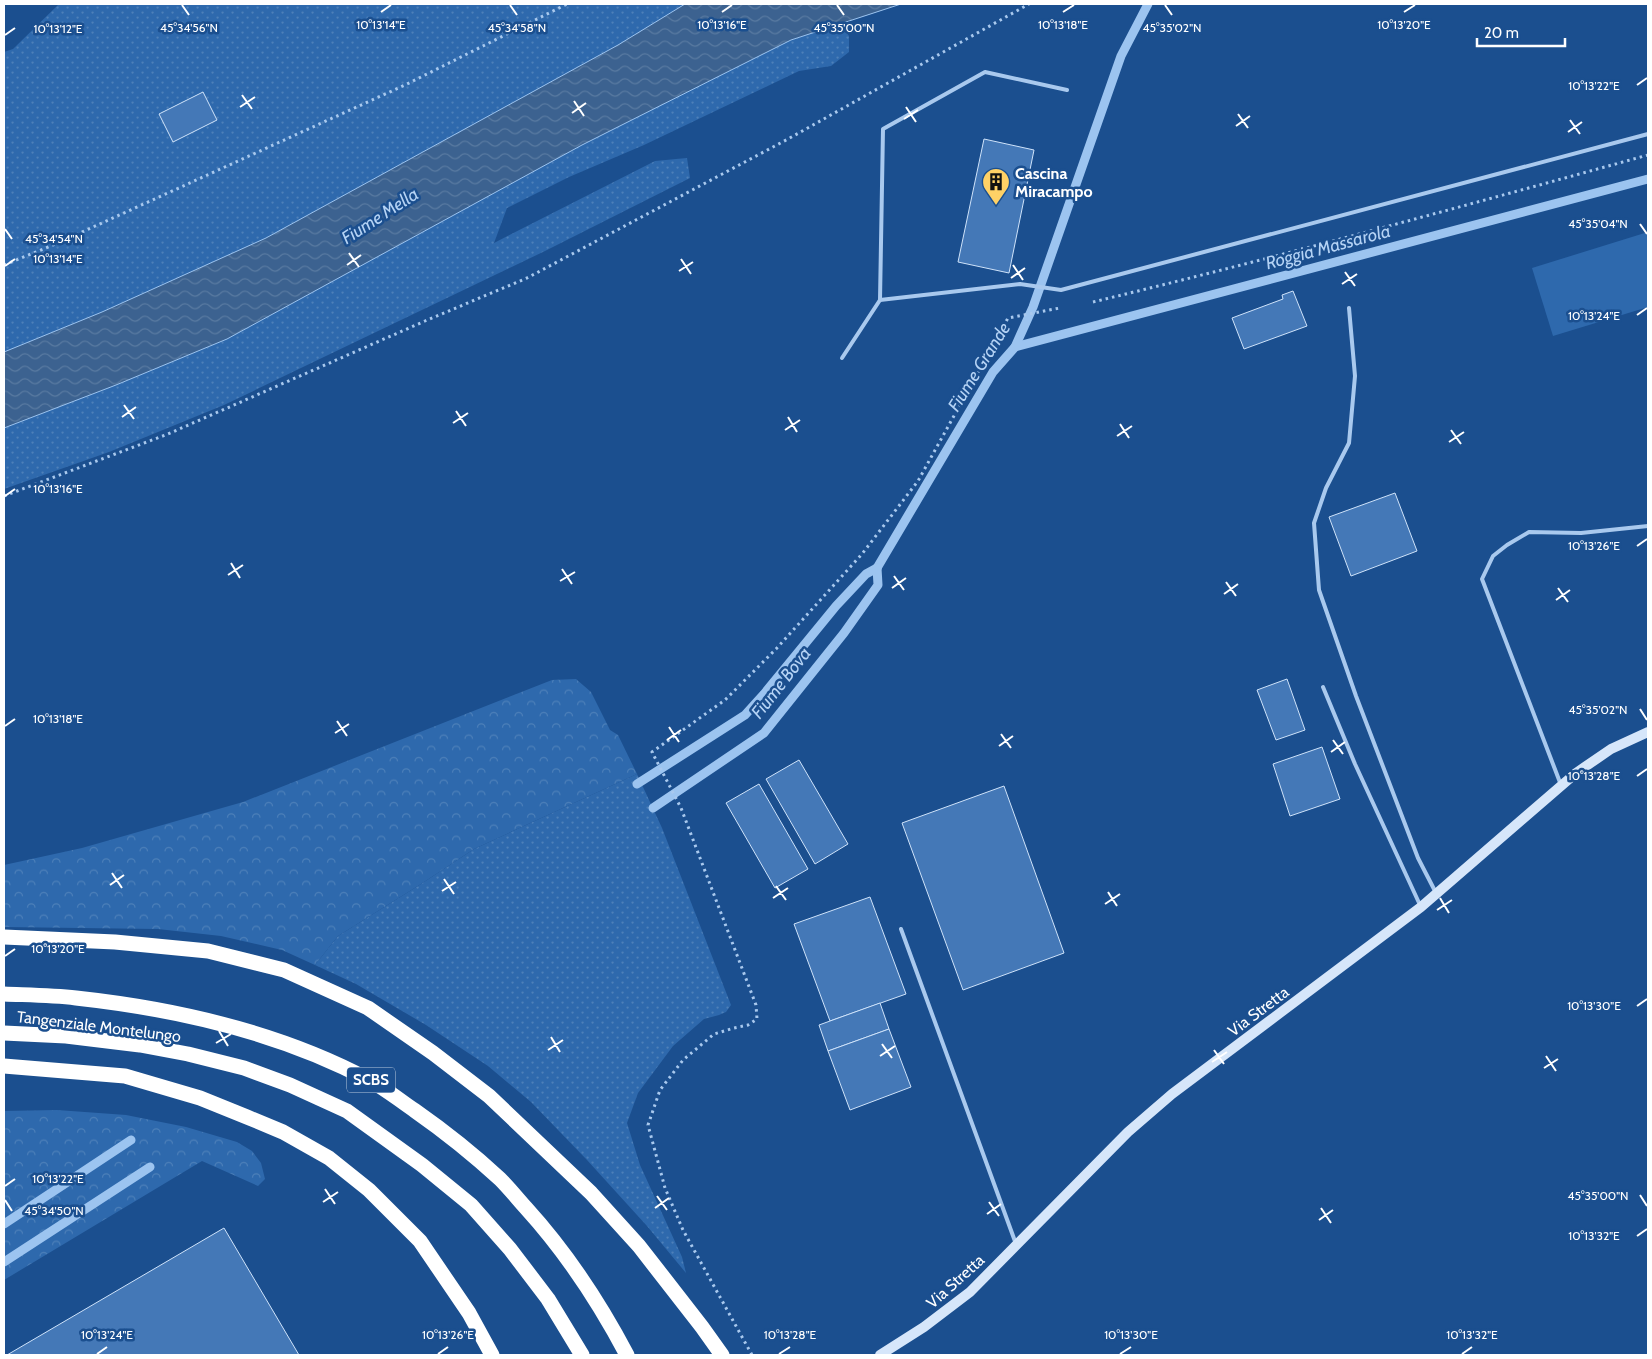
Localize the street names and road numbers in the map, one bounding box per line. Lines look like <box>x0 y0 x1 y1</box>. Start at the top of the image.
street label: Via Stretta <box>1224 982 1293 1040</box>
street label: Tangenziale Montelungo <box>16 1007 182 1046</box>
road number: SCBS <box>347 1068 395 1092</box>
street label: Via Stretta <box>923 1250 988 1312</box>

